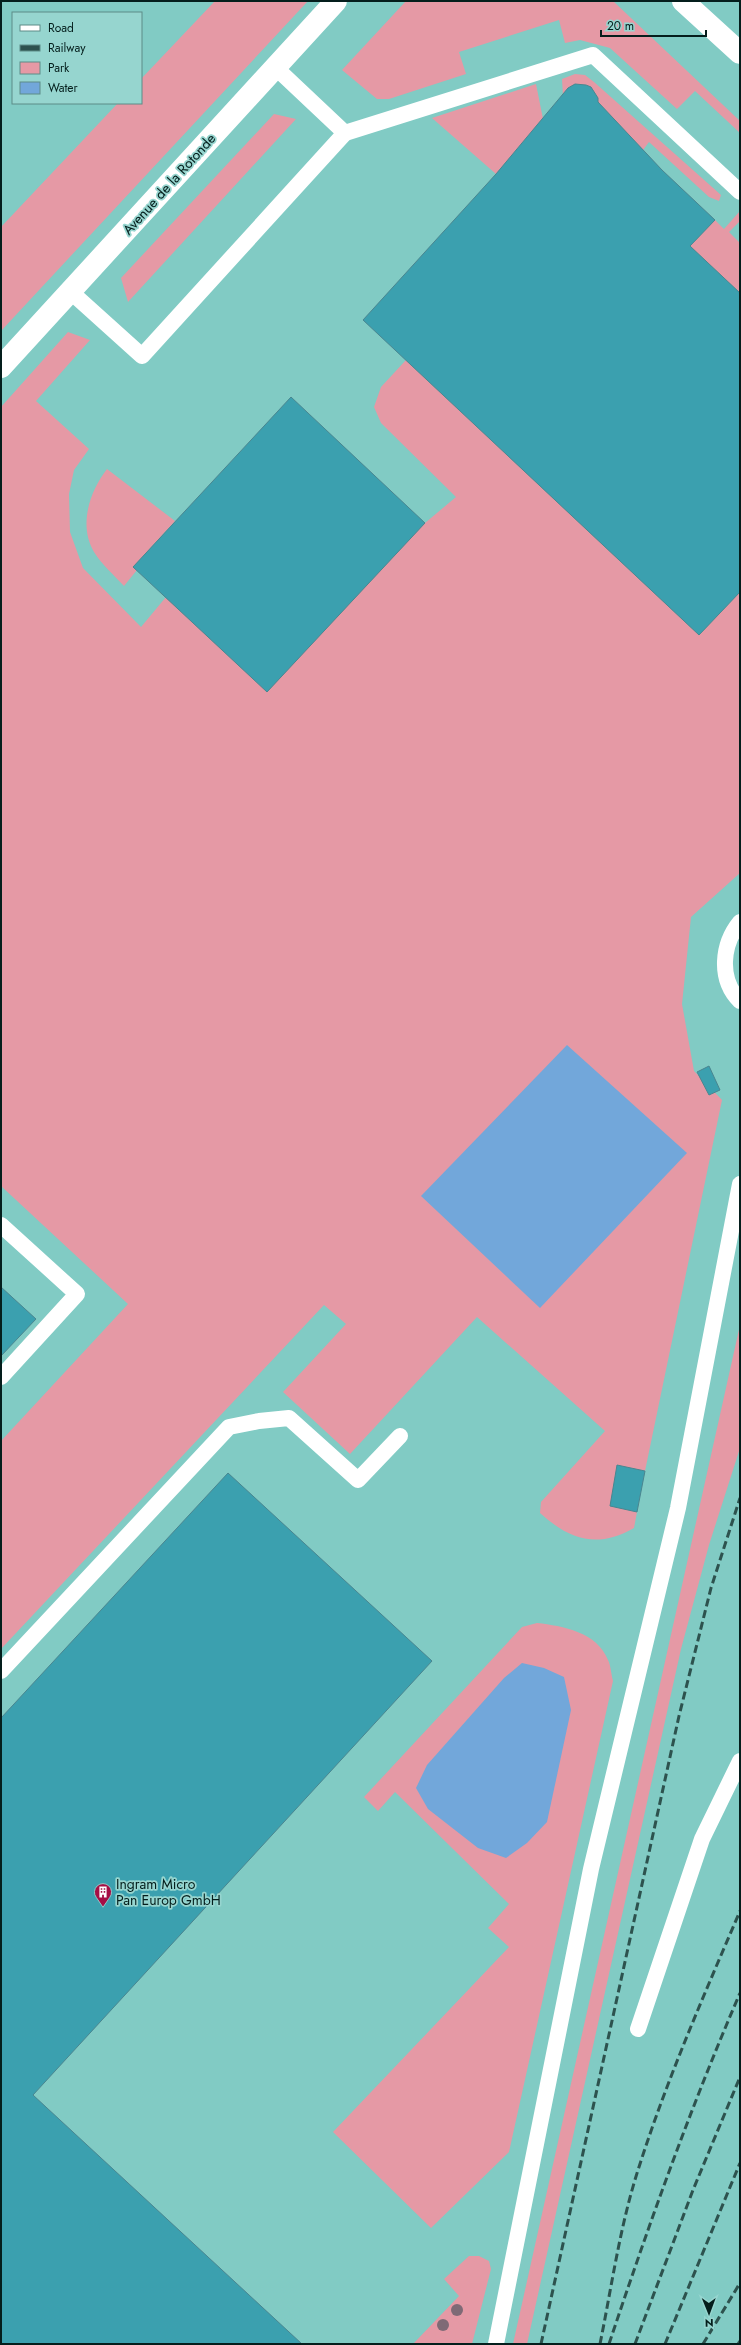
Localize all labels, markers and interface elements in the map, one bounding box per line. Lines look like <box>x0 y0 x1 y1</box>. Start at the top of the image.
legend <box>12 12 142 104</box>
scale bar <box>601 12 706 38</box>
text: 20 m <box>607 17 634 35</box>
text: Road <box>48 19 74 37</box>
text: Railway <box>48 39 86 57</box>
text: Park <box>48 59 70 77</box>
text: Water <box>48 79 79 97</box>
street label: Avenue de la Rotonde <box>118 129 220 239</box>
place label: Ingram Micro Pan Europ GmbH <box>116 1874 221 1910</box>
building icon: Ingram Micro Pan Europ GmbH <box>93 1882 113 1907</box>
north arrow <box>689 2293 729 2333</box>
text: N <box>705 2315 714 2331</box>

